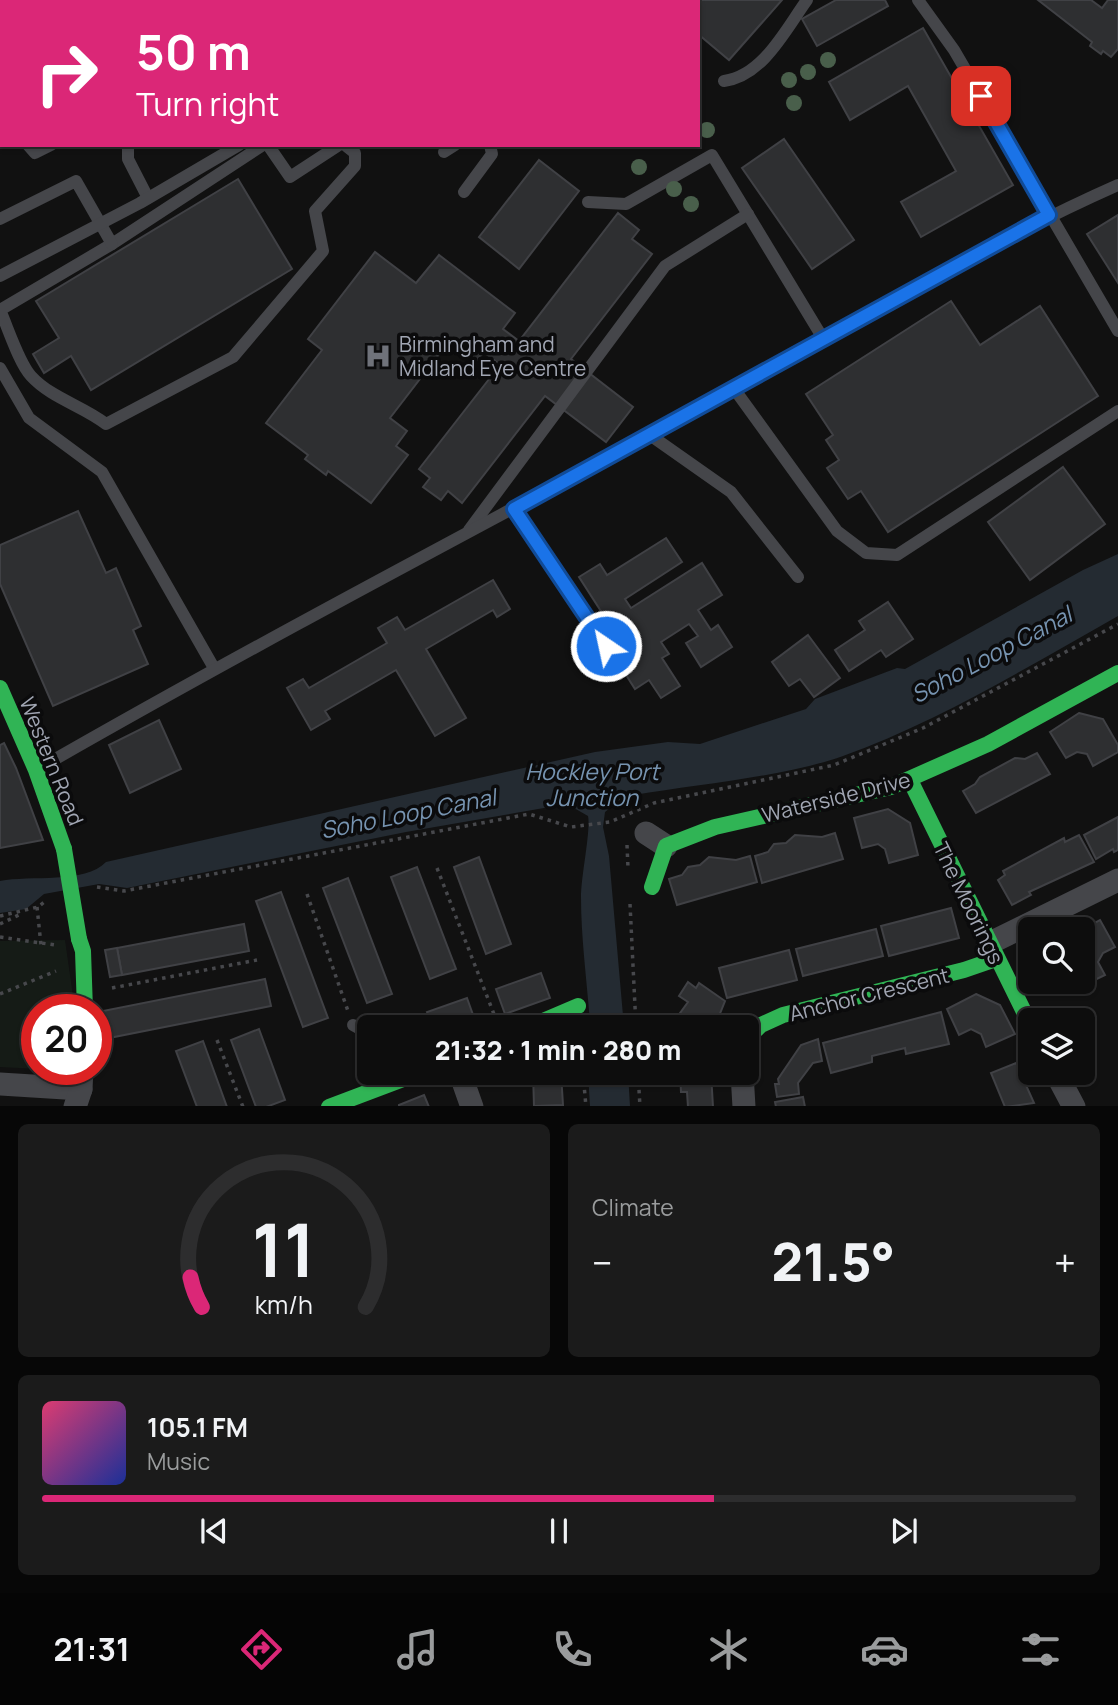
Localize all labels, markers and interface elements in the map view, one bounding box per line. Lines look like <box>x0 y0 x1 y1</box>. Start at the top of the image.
text: 50 m <box>136 18 251 85</box>
icon: right <box>21 28 112 119</box>
pin <box>951 66 1011 126</box>
icon: arrive <box>962 77 1000 115</box>
text: Turn right <box>136 82 279 126</box>
place label: Birmingham and Midland Eye Centre <box>399 330 586 382</box>
hospital icon: Birmingham and Midland Eye Centre <box>363 341 393 371</box>
water label: Soho Loop Canal <box>905 597 1079 710</box>
position arrow <box>569 609 643 683</box>
street label: Western Road <box>14 693 90 829</box>
water label: Hockley Port Junction <box>525 755 662 813</box>
street label: Waterside Drive <box>759 765 913 829</box>
water label: Soho Loop Canal <box>318 780 501 846</box>
street label: The Moorings <box>927 837 1011 969</box>
map controls <box>1018 917 1095 1085</box>
button: search <box>1018 917 1095 994</box>
street label: Anchor Crescent <box>786 961 952 1027</box>
speed limit sign: 20 <box>21 994 112 1085</box>
button: layers <box>1018 1008 1095 1085</box>
text: 21:32 · 1 min · 280 m <box>435 1032 681 1068</box>
text: Climate <box>592 1191 674 1223</box>
text: 11 <box>252 1199 316 1299</box>
text: 21.5° <box>772 1226 895 1297</box>
text: − <box>592 1236 613 1288</box>
text: + <box>1054 1236 1076 1288</box>
text: km/h <box>255 1286 313 1321</box>
text: 105.1 FM <box>147 1409 248 1445</box>
text: Music <box>147 1445 210 1477</box>
icon: previous <box>195 1512 233 1550</box>
icon: pause <box>540 1512 578 1550</box>
icon: next <box>885 1512 923 1550</box>
icon: directions <box>237 1625 286 1674</box>
icon: music <box>393 1625 442 1674</box>
icon: phone <box>548 1625 597 1674</box>
icon: climate <box>704 1625 753 1674</box>
icon: car <box>860 1625 909 1674</box>
icon: filters <box>1016 1625 1065 1674</box>
text: 21:31 <box>53 1627 130 1671</box>

